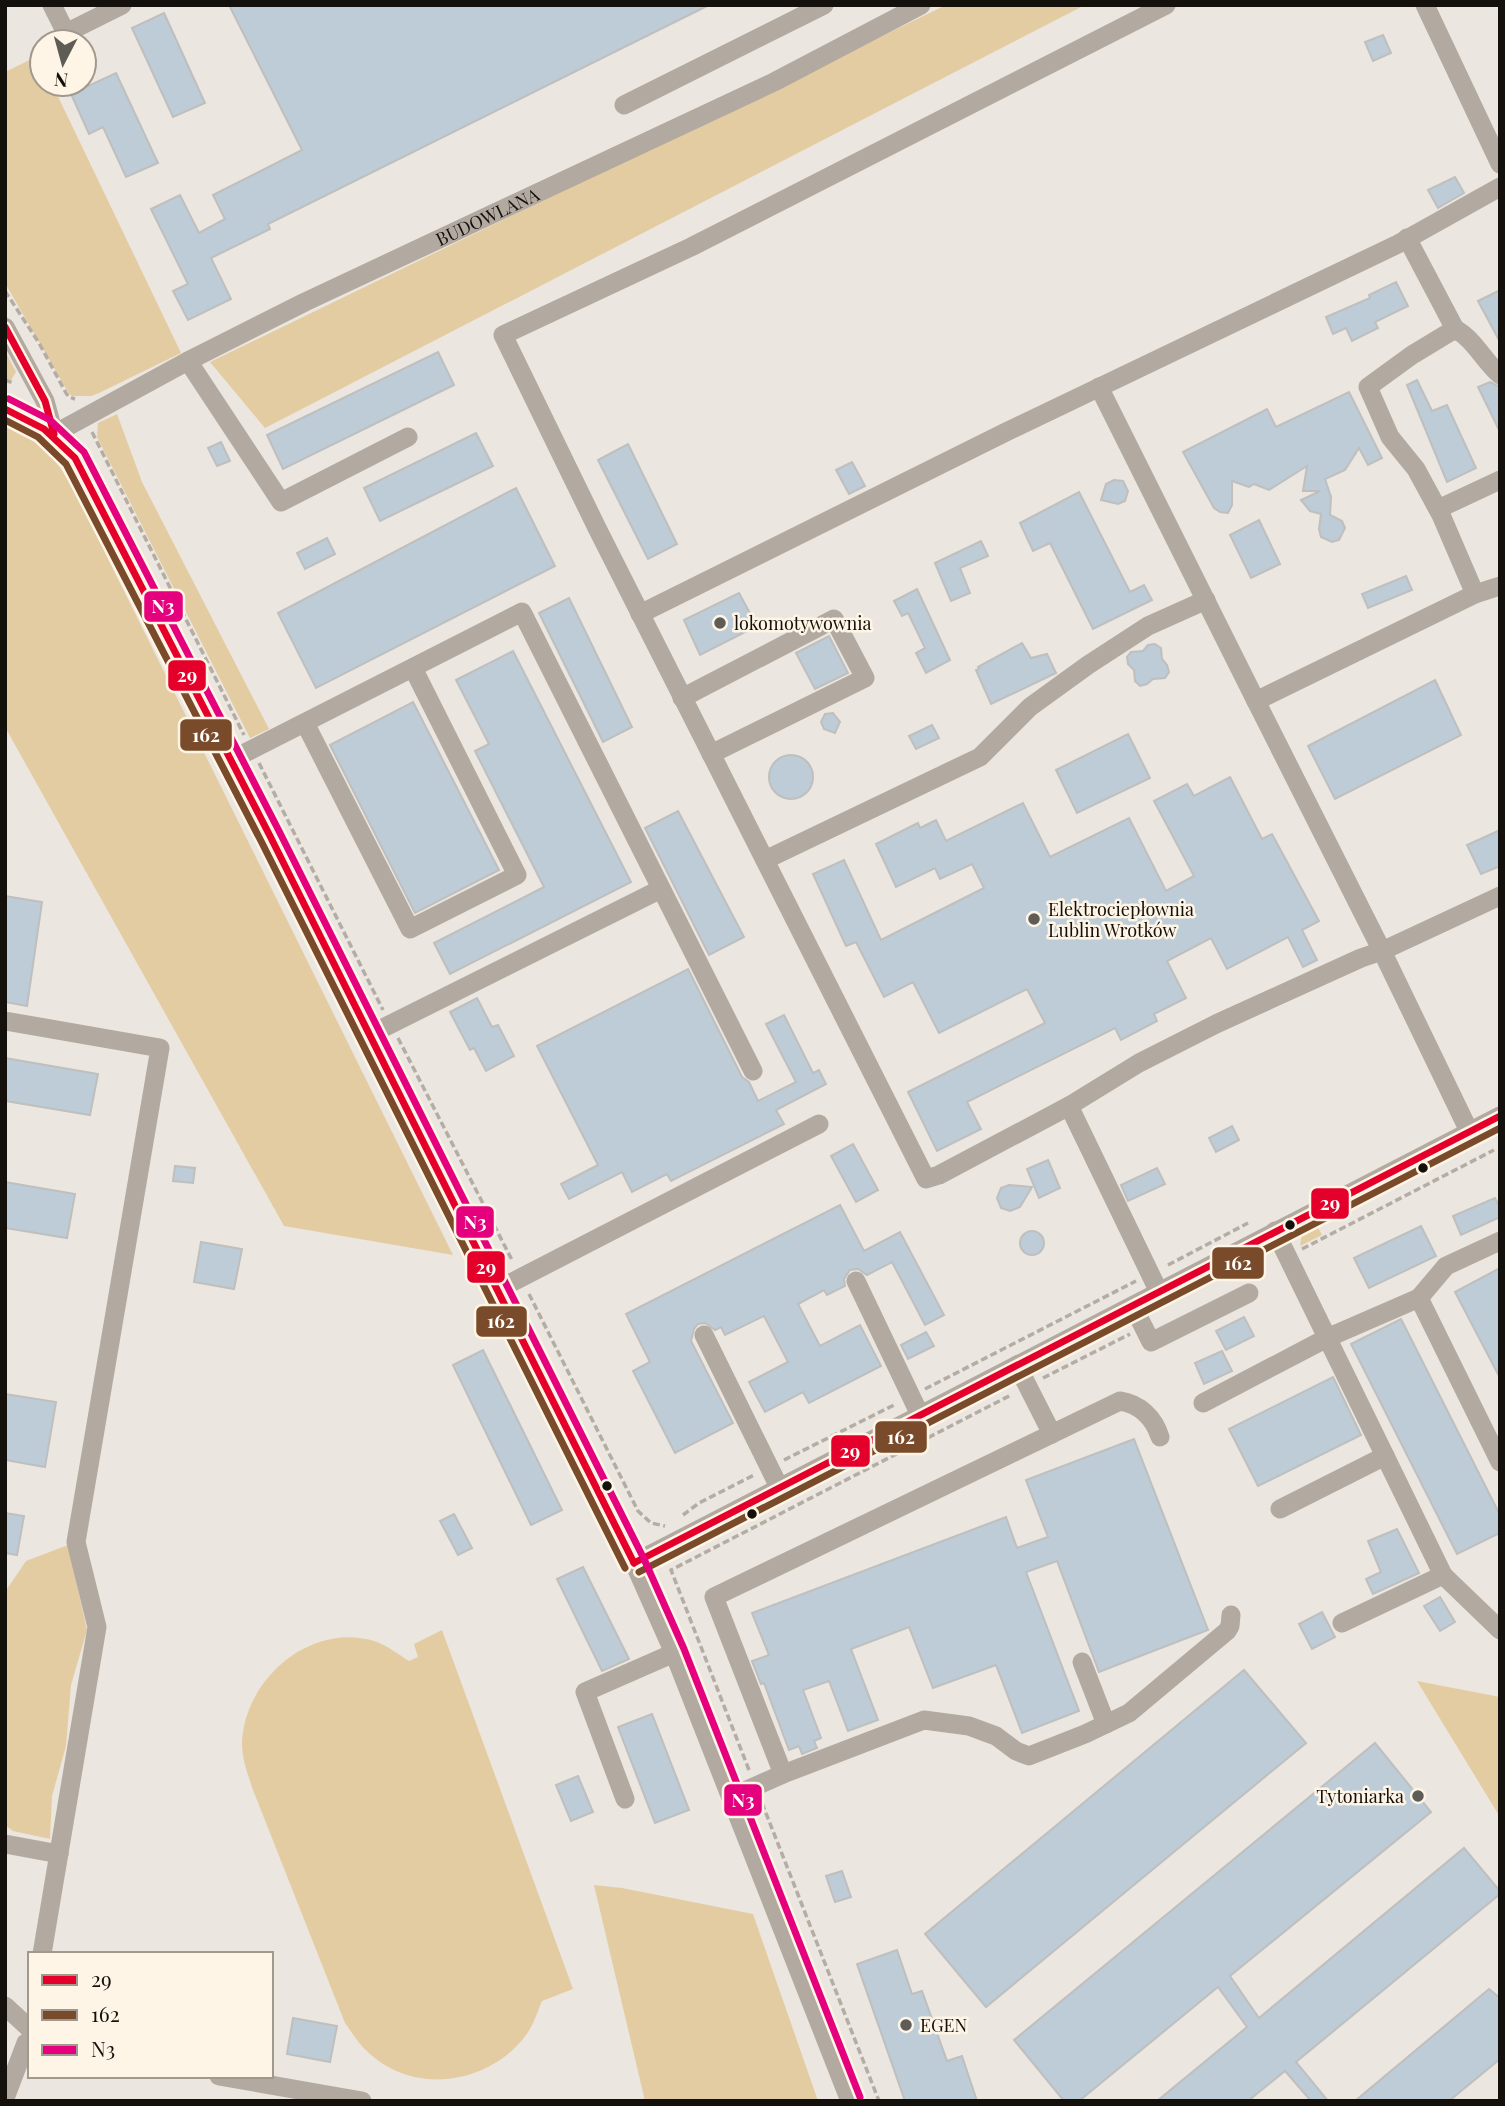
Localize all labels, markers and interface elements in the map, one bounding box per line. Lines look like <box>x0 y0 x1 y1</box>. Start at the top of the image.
north arrow <box>28 28 98 98</box>
text: N <box>53 67 69 95</box>
street label: BUDOWLANA <box>432 182 543 251</box>
line badge: N3 <box>143 590 184 623</box>
text: N3 <box>152 592 175 618</box>
place label: lokomotywownia <box>734 611 872 635</box>
marker: lokomotywownia <box>712 615 728 631</box>
line badge: 29 <box>167 659 207 692</box>
text: 29 <box>177 661 197 687</box>
line badge: 162 <box>179 718 233 752</box>
text: 162 <box>192 721 220 747</box>
place label: Elektrociepłownia Lublin Wrotków <box>1048 897 1194 942</box>
marker: Elektrociepłownia Lublin Wrotków <box>1026 911 1042 927</box>
unlabelled marker <box>1416 1161 1430 1175</box>
line badge: 29 <box>1310 1187 1350 1220</box>
text: 29 <box>1320 1189 1340 1215</box>
line badge: N3 <box>455 1205 495 1239</box>
text: N3 <box>464 1208 487 1234</box>
unlabelled marker <box>1283 1218 1297 1232</box>
line badge: 162 <box>1211 1246 1265 1280</box>
text: 162 <box>1224 1249 1252 1275</box>
line badge: 29 <box>466 1250 506 1284</box>
text: 29 <box>476 1253 496 1279</box>
line badge: 162 <box>475 1305 528 1338</box>
text: 162 <box>487 1307 515 1333</box>
line badge: 162 <box>874 1420 928 1454</box>
text: 162 <box>887 1423 915 1449</box>
line badge: 29 <box>830 1434 871 1468</box>
text: 29 <box>840 1437 860 1463</box>
unlabelled marker <box>600 1479 614 1493</box>
unlabelled marker <box>745 1507 759 1521</box>
line badge: N3 <box>723 1783 763 1817</box>
place label: Tytoniarka <box>1316 1784 1404 1808</box>
text: N3 <box>732 1786 755 1812</box>
marker: Tytoniarka <box>1410 1788 1426 1804</box>
legend <box>28 1952 273 2078</box>
text: 29 <box>91 1964 112 1992</box>
text: 162 <box>91 1999 120 2027</box>
place label: EGEN <box>920 2013 968 2037</box>
marker: EGEN <box>898 2017 914 2033</box>
text: N3 <box>91 2034 115 2062</box>

